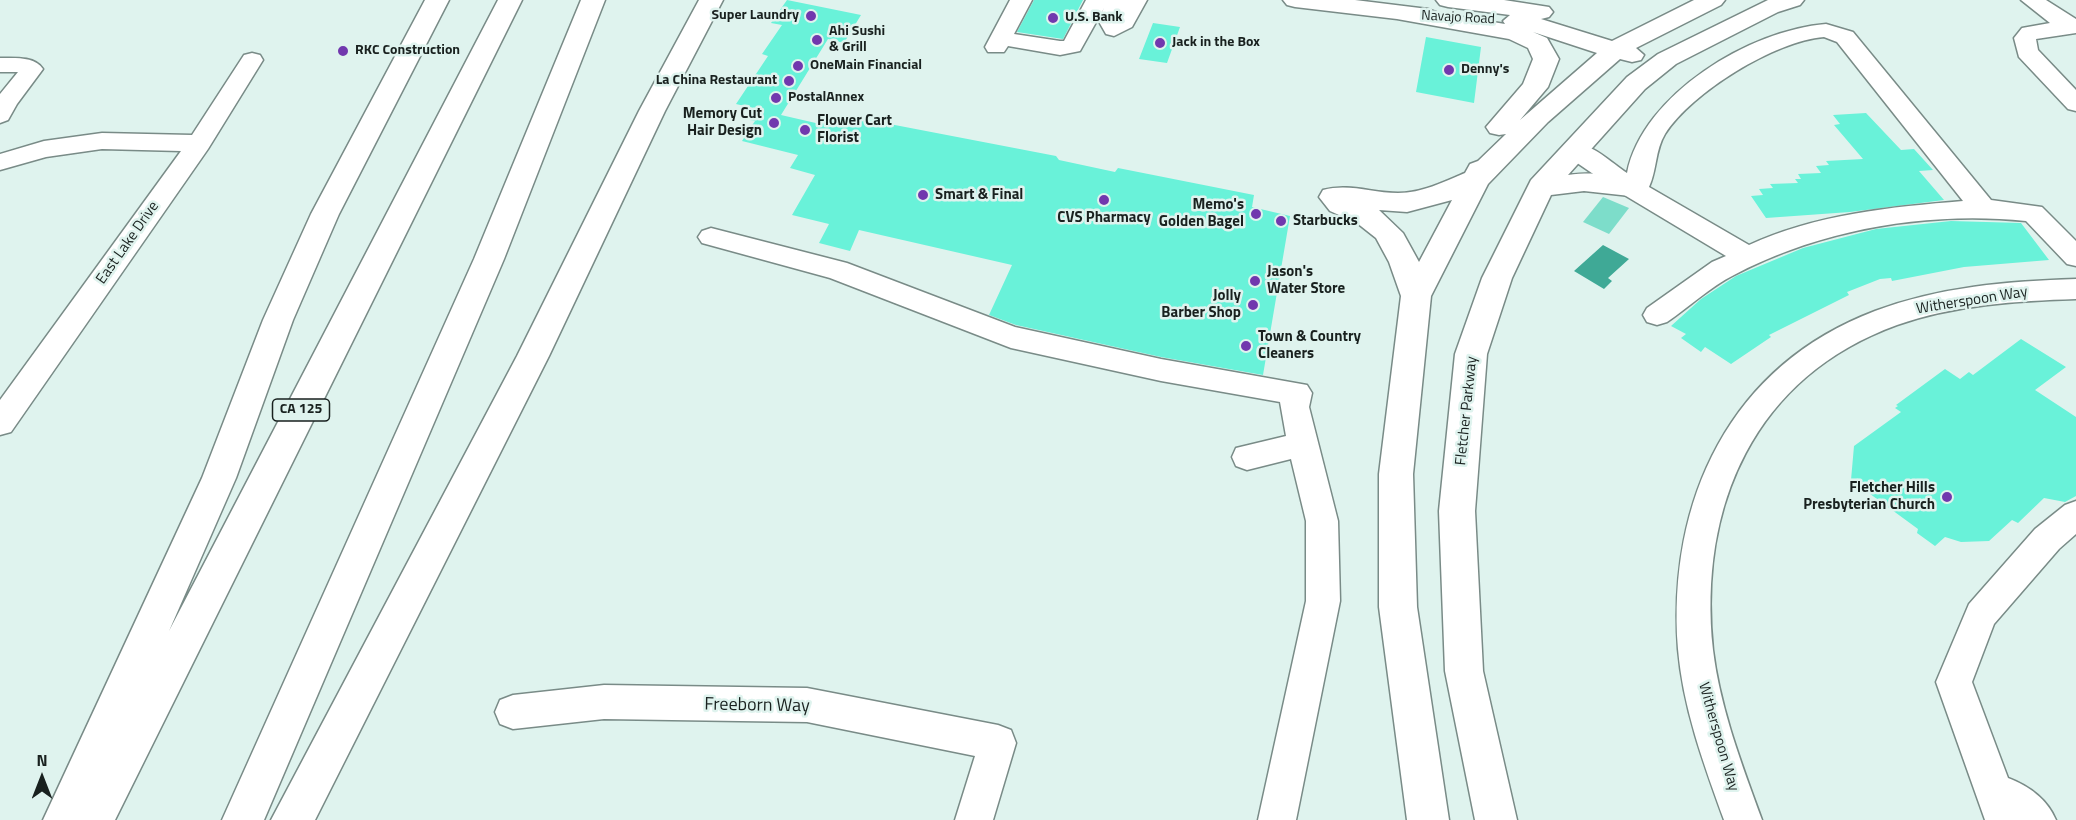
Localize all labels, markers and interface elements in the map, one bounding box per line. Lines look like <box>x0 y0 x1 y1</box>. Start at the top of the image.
place label: Super Laundry <box>711 8 799 24</box>
street label: Navajo Road <box>1421 8 1495 28</box>
marker: Super Laundry <box>804 9 818 23</box>
place label: U.S. Bank <box>1065 10 1123 26</box>
marker: U.S. Bank <box>1046 11 1060 25</box>
place label: Ahi Sushi & Grill <box>829 24 885 56</box>
marker: Ahi Sushi & Grill <box>810 33 824 47</box>
place label: Jack in the Box <box>1172 35 1260 51</box>
marker: Jack in the Box <box>1153 36 1167 50</box>
place label: RKC Construction <box>355 43 460 59</box>
marker: RKC Construction <box>336 44 350 58</box>
place label: OneMain Financial <box>810 58 922 74</box>
marker: OneMain Financial <box>791 59 805 73</box>
place label: Denny's <box>1461 62 1509 78</box>
marker: Denny's <box>1442 63 1456 77</box>
place label: La China Restaurant <box>656 73 777 89</box>
marker: La China Restaurant <box>782 74 796 88</box>
place label: PostalAnnex <box>788 90 864 106</box>
marker: PostalAnnex <box>769 91 783 105</box>
place label: Memory Cut Hair Design <box>683 105 762 140</box>
place label: Flower Cart Florist <box>817 112 892 147</box>
marker: Memory Cut Hair Design <box>767 116 781 130</box>
marker: Flower Cart Florist <box>798 123 812 137</box>
place label: Smart & Final <box>935 186 1023 204</box>
marker: Smart & Final <box>916 188 930 202</box>
marker: CVS Pharmacy <box>1097 193 1111 207</box>
place label: Memo's Golden Bagel <box>1159 196 1244 231</box>
street label: East Lake Drive <box>93 198 163 288</box>
marker: Memo's Golden Bagel <box>1249 207 1263 221</box>
place label: CVS Pharmacy <box>1057 209 1151 227</box>
place label: Starbucks <box>1293 212 1358 230</box>
marker: Starbucks <box>1274 214 1288 228</box>
place label: Jason's Water Store <box>1267 263 1345 298</box>
marker: Jason's Water Store <box>1248 274 1262 288</box>
street label: Witherspoon Way <box>1915 283 2029 319</box>
place label: Jolly Barber Shop <box>1161 287 1241 322</box>
marker: Jolly Barber Shop <box>1246 298 1260 312</box>
place label: Town & Country Cleaners <box>1258 328 1361 363</box>
marker: Town & Country Cleaners <box>1239 339 1253 353</box>
street label: Fletcher Parkway <box>1452 356 1482 466</box>
road number: CA 125 <box>272 399 330 421</box>
place label: Fletcher Hills Presbyterian Church <box>1803 479 1935 514</box>
marker: Fletcher Hills Presbyterian Church <box>1940 490 1954 504</box>
street label: Witherspoon Way <box>1694 680 1742 794</box>
street label: Freeborn Way <box>704 694 810 718</box>
north arrow <box>12 748 72 808</box>
text: N <box>36 748 48 772</box>

